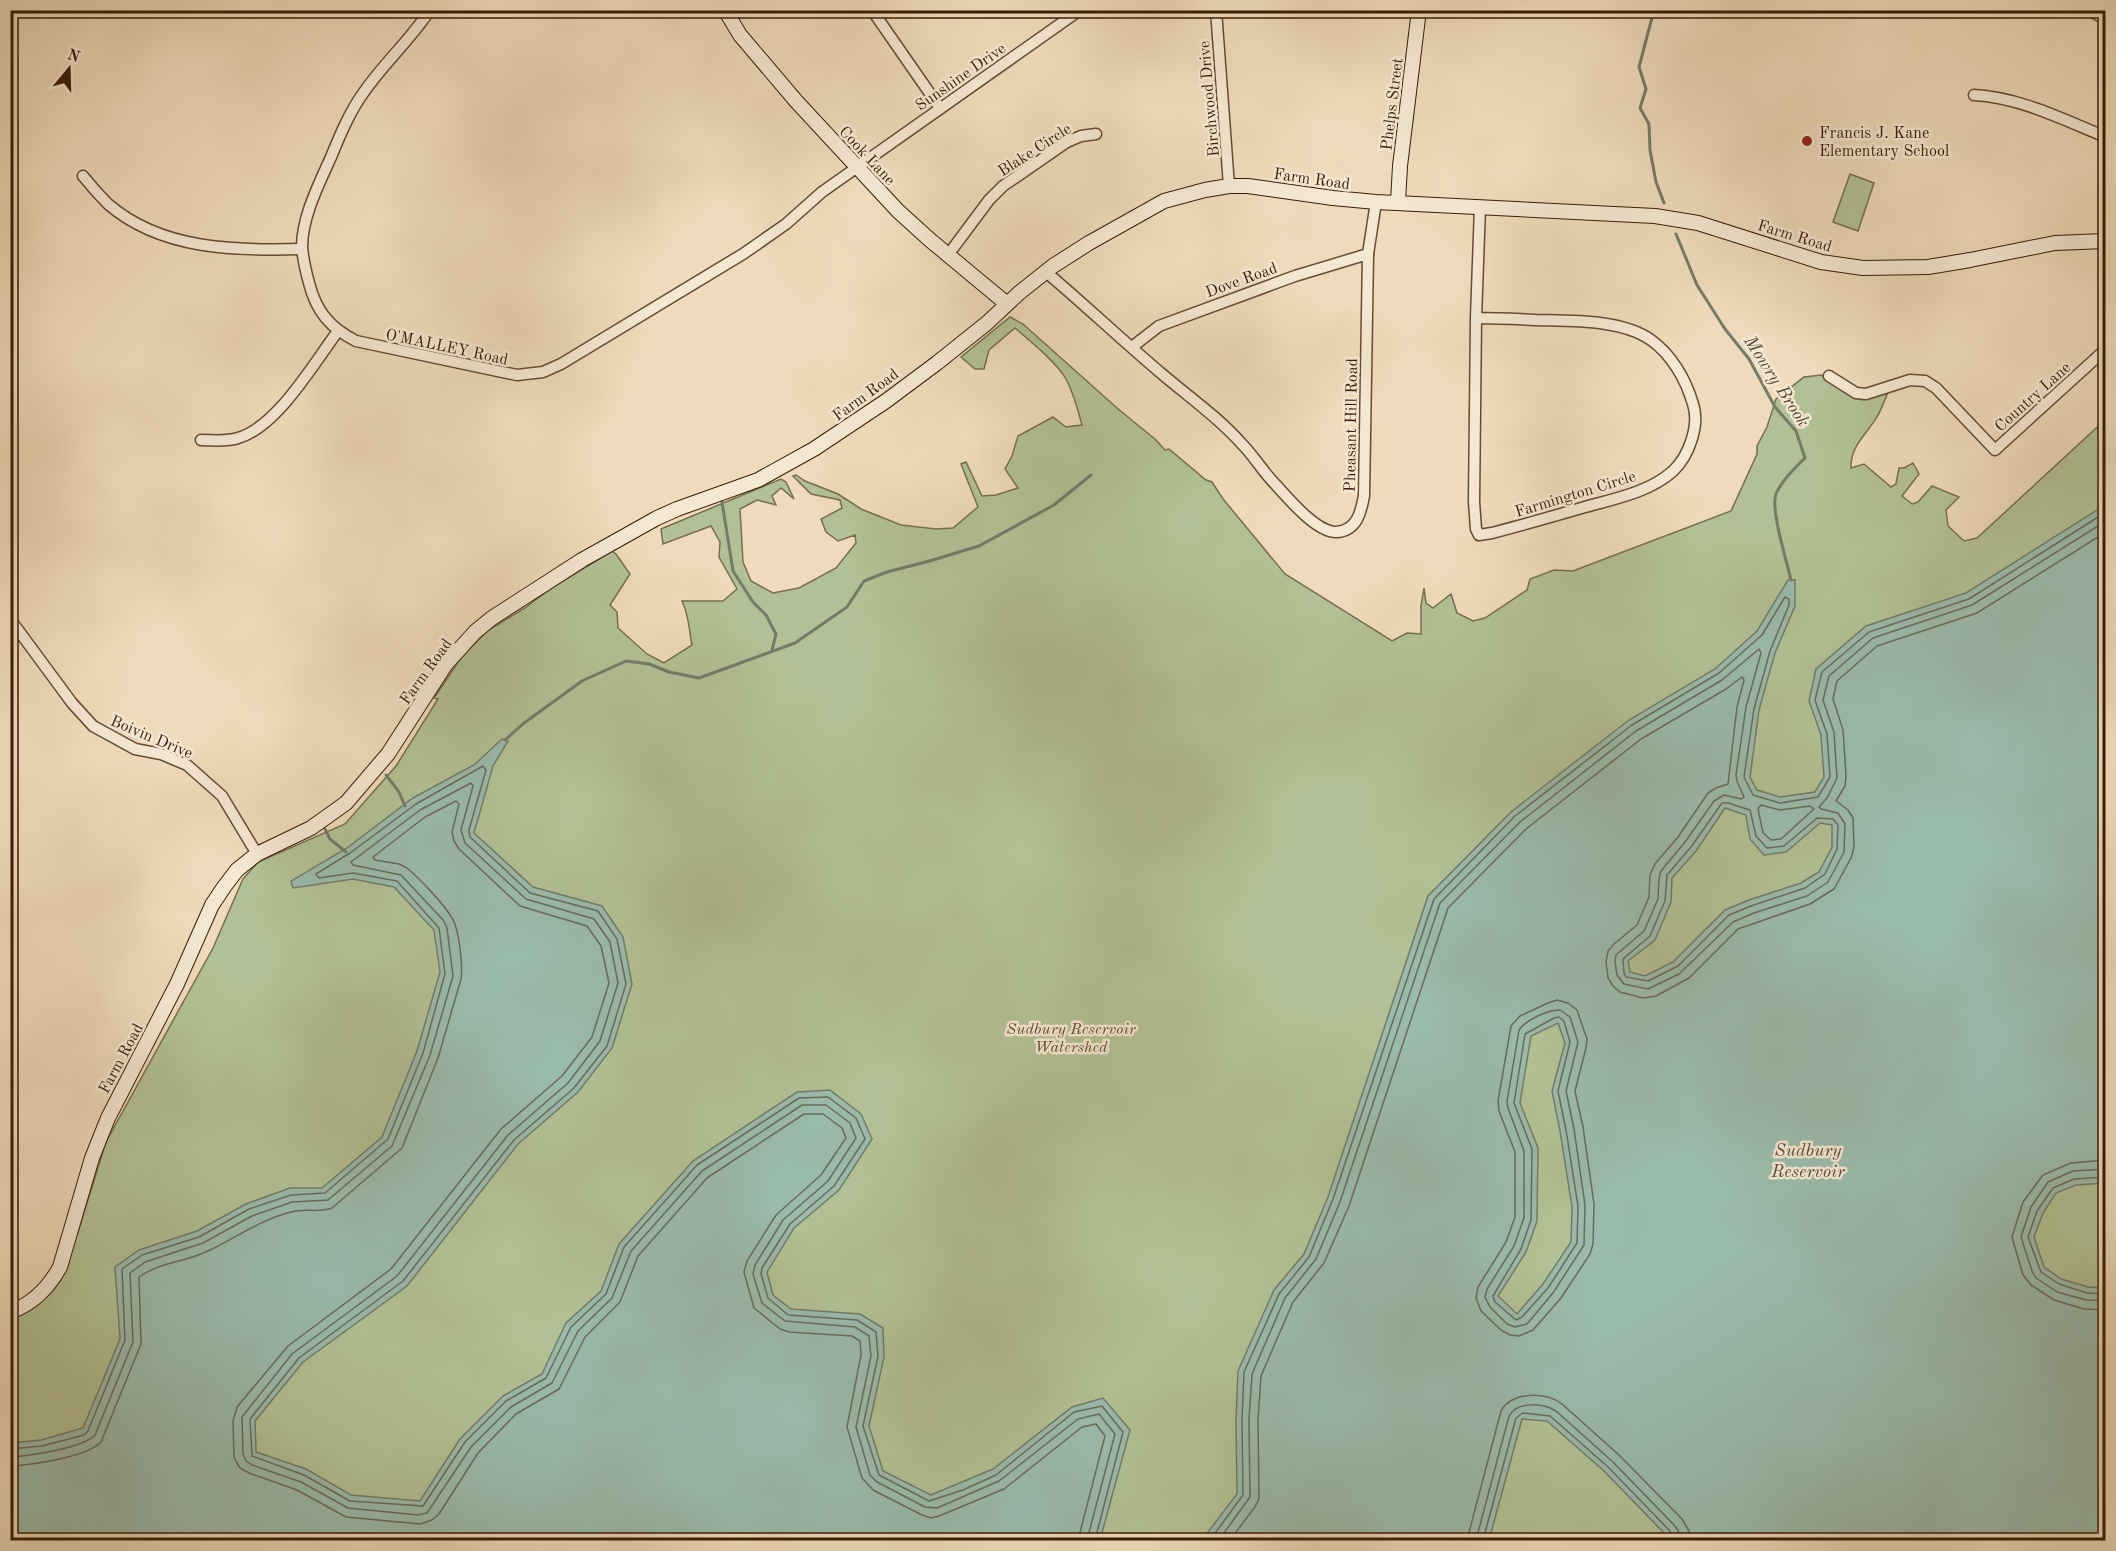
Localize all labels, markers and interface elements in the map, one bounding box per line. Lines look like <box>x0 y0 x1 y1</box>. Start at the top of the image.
north arrow <box>39 39 99 99</box>
street label: Birchwood Drive <box>1197 40 1223 157</box>
street label: Sunshine Drive <box>913 41 1009 115</box>
text: N <box>65 47 82 67</box>
street label: Phelps Street <box>1379 57 1407 152</box>
street label: Blake Circle <box>996 121 1075 180</box>
street label: Cook Lane <box>835 124 898 189</box>
place label: Francis J. Kane Elementary School <box>1819 126 1949 160</box>
marker: Francis J. Kane Elementary School <box>1800 134 1814 148</box>
street label: Farm Road <box>1272 167 1351 193</box>
street label: Farm Road <box>1755 218 1834 256</box>
street label: Dove Road <box>1204 261 1280 301</box>
street label: O'MALLEY Road <box>384 327 509 369</box>
water label: Mowry Brook <box>1740 332 1812 431</box>
street label: Pheasant Hill Road <box>1343 358 1361 492</box>
street label: Country Lane <box>1992 360 2074 435</box>
street label: Farm Road <box>830 366 902 425</box>
street label: Farmington Circle <box>1513 469 1638 521</box>
street label: Farm Road <box>397 636 456 708</box>
street label: Boivin Drive <box>108 713 195 762</box>
street label: Farm Road <box>97 1021 147 1097</box>
park label: Sudbury Reservoir Watershed <box>1006 1022 1137 1056</box>
water label: Sudbury Reservoir <box>1770 1142 1846 1181</box>

